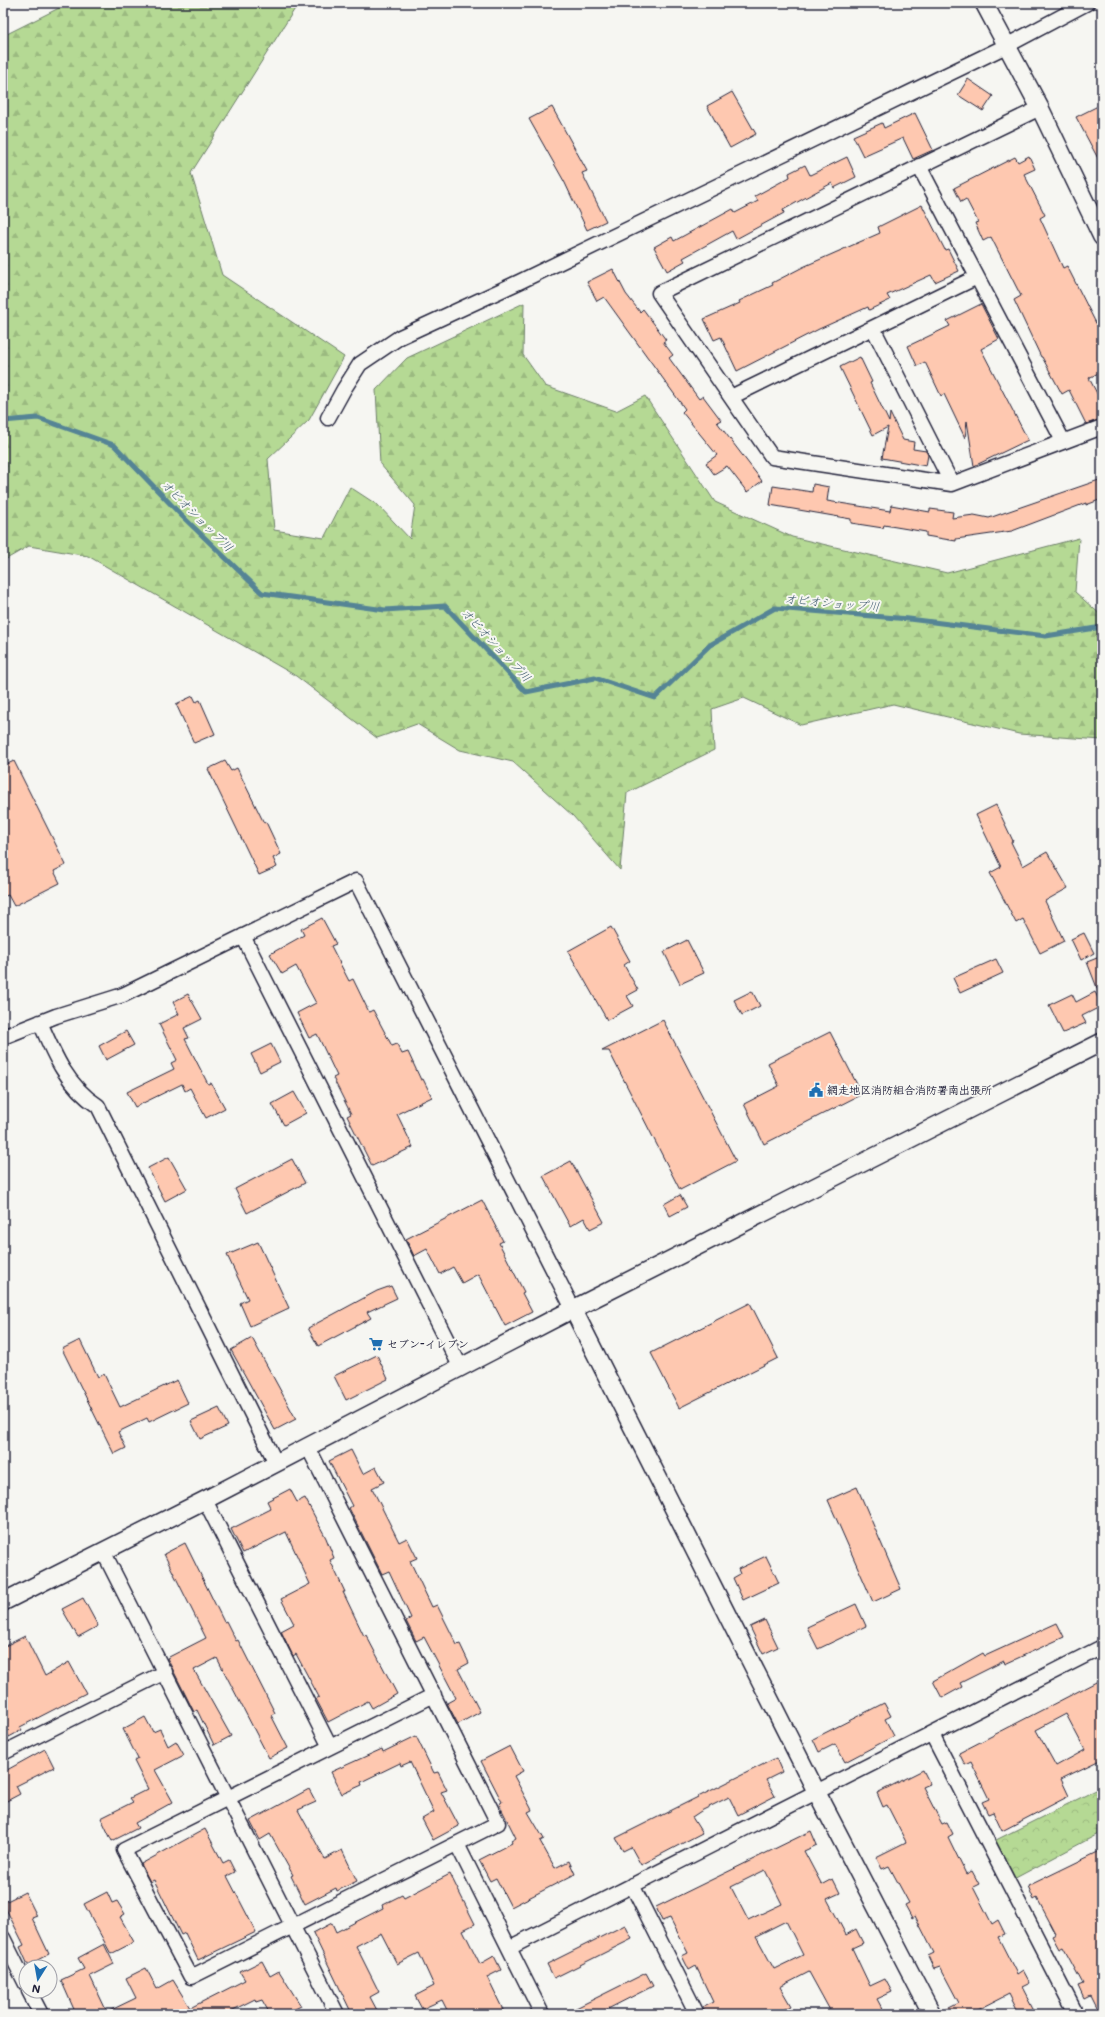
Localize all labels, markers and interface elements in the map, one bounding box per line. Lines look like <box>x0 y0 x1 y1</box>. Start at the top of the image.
water label: オビオショップ川 <box>158 476 237 555</box>
water label: オビオショップ川 <box>784 590 880 614</box>
water label: オビオショップ川 <box>458 604 535 685</box>
public building icon: 網走地区消防組合消防署南出張所 <box>808 1082 824 1098</box>
place label: 網走地区消防組合消防署南出張所 <box>827 1082 992 1097</box>
supermarket icon: セブン-イレブン <box>368 1336 384 1352</box>
place label: セブン-イレブン <box>387 1336 469 1351</box>
north arrow <box>18 1959 58 1999</box>
text: N <box>30 1981 42 1997</box>

